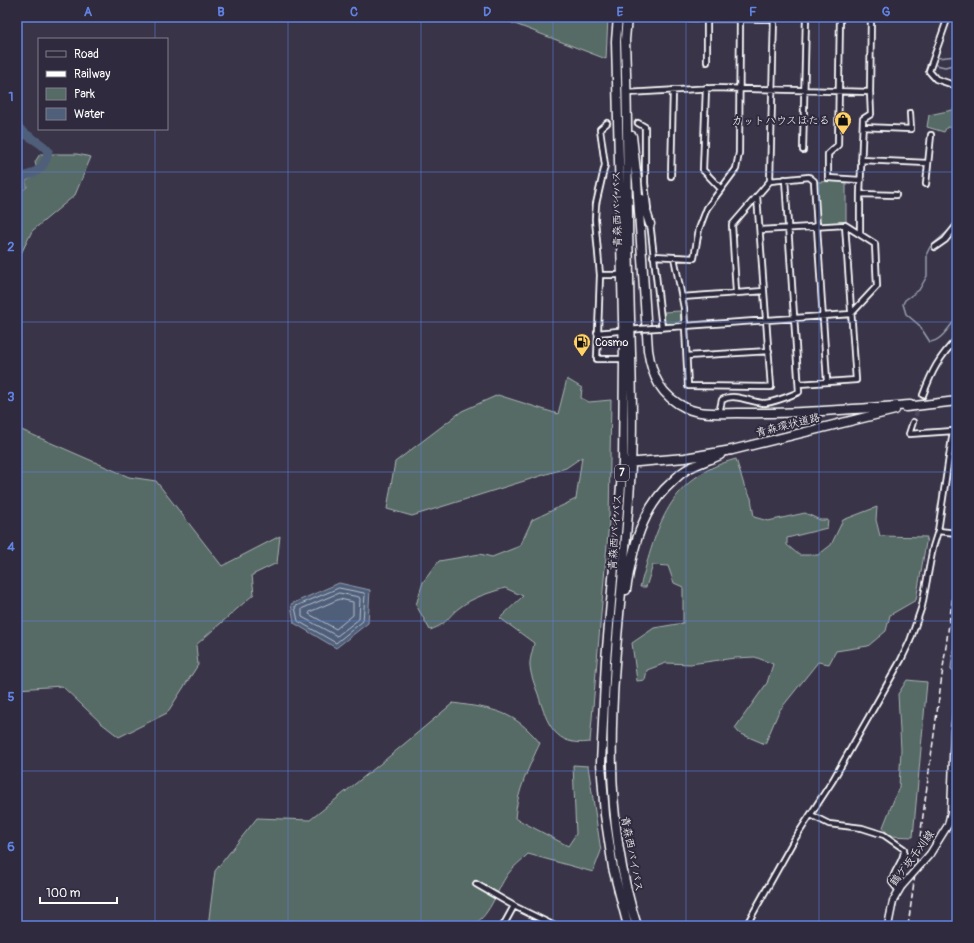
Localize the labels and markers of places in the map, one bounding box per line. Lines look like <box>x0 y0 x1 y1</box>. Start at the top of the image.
shop icon: カットハウスほたる <box>833 110 853 135</box>
place label: カットハウスほたる <box>732 114 830 127</box>
fuel station icon: Cosmo <box>572 332 592 357</box>
place label: Cosmo <box>595 336 628 349</box>

